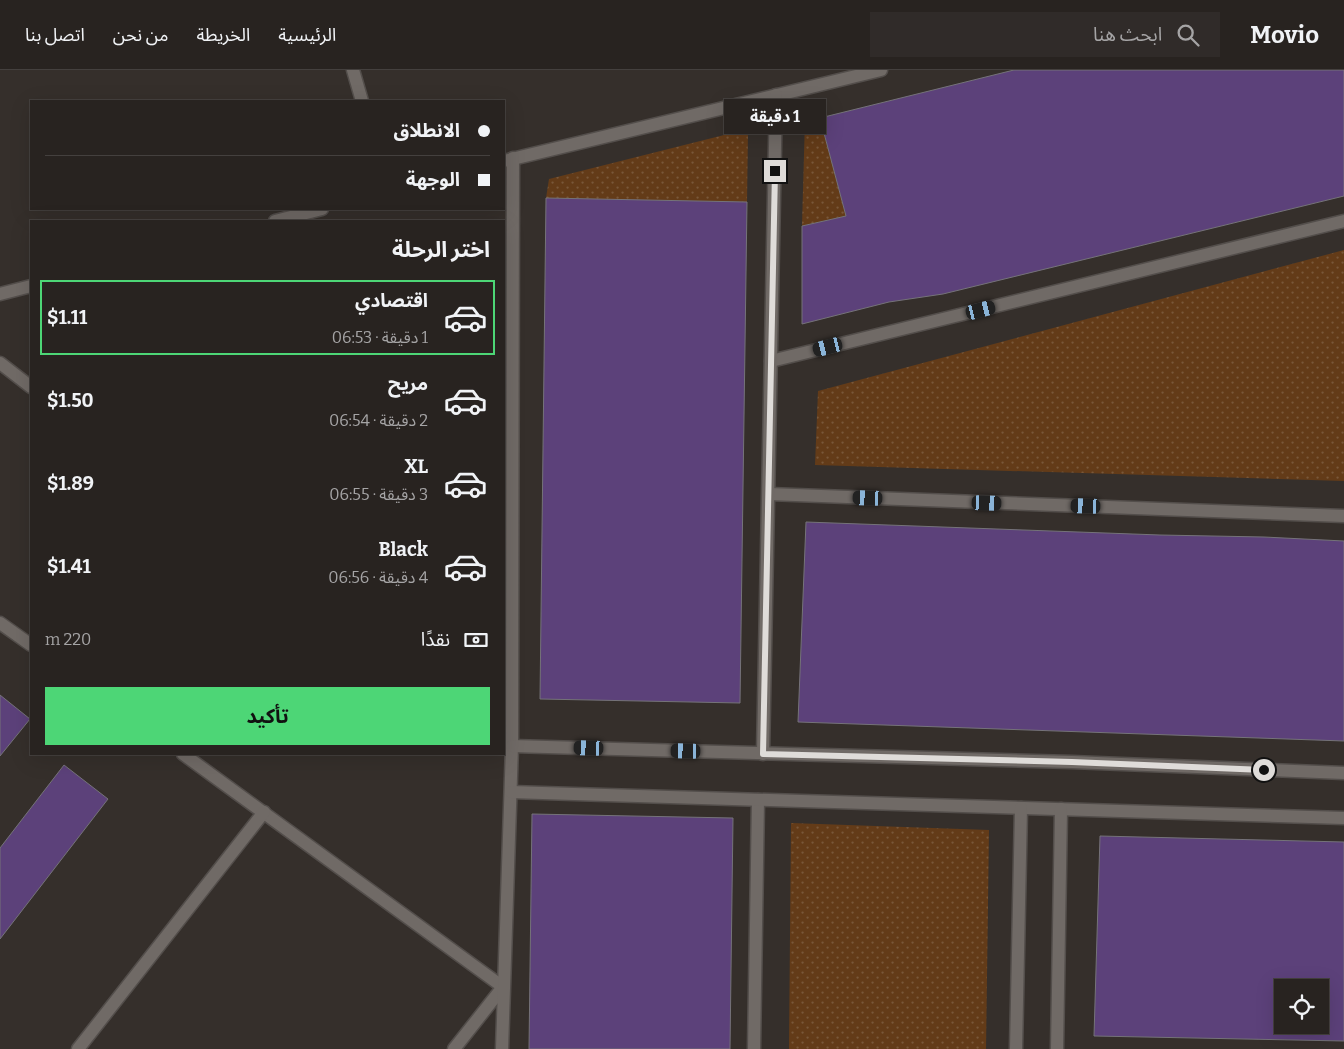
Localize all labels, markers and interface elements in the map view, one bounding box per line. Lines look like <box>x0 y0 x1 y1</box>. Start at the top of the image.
search box <box>870 12 1220 57</box>
icon: search <box>1174 21 1202 49</box>
text: Movio <box>1250 21 1319 49</box>
text: ابحث هنا <box>1093 23 1162 46</box>
text: اتصل بنا <box>25 24 85 46</box>
text: من نحن <box>113 24 168 46</box>
text: الخريطة <box>196 24 250 46</box>
text: الرئيسية <box>278 24 336 46</box>
callout: 1 دقيقة <box>724 98 826 134</box>
text: 1 دقيقة <box>750 107 800 126</box>
text: الانطلاق <box>394 119 460 142</box>
route end <box>764 160 786 182</box>
text: الوجهة <box>406 168 460 191</box>
text: اختر الرحلة <box>392 236 490 263</box>
text: اقتصادي <box>355 289 428 312</box>
icon: car <box>443 295 488 340</box>
car <box>964 299 997 321</box>
text: $1.11 <box>47 306 87 329</box>
text: 1 دقيقة · 06:53 <box>332 328 428 347</box>
car <box>811 336 844 358</box>
text: مريح <box>388 372 428 395</box>
icon: car <box>443 378 488 423</box>
text: $1.50 <box>47 389 94 412</box>
text: 2 دقيقة · 06:54 <box>329 411 428 430</box>
text: XL <box>404 455 428 478</box>
icon: car <box>443 461 488 506</box>
text: $1.89 <box>47 472 94 495</box>
text: 3 دقيقة · 06:55 <box>329 485 428 504</box>
car <box>852 490 883 506</box>
car <box>971 495 1002 511</box>
car <box>1070 498 1101 514</box>
text: Black <box>378 538 428 561</box>
icon: car <box>443 544 488 589</box>
text: $1.41 <box>47 555 91 578</box>
text: 4 دقيقة · 06:56 <box>328 568 428 587</box>
icon: cash <box>462 626 490 654</box>
text: نقدًا <box>421 628 450 651</box>
text: 220 m <box>45 630 91 649</box>
button: تأكيد <box>45 687 490 745</box>
car <box>573 740 604 756</box>
car <box>670 743 701 759</box>
route start <box>1253 759 1275 781</box>
map controls <box>1274 979 1329 1034</box>
button: locate <box>1274 979 1329 1034</box>

